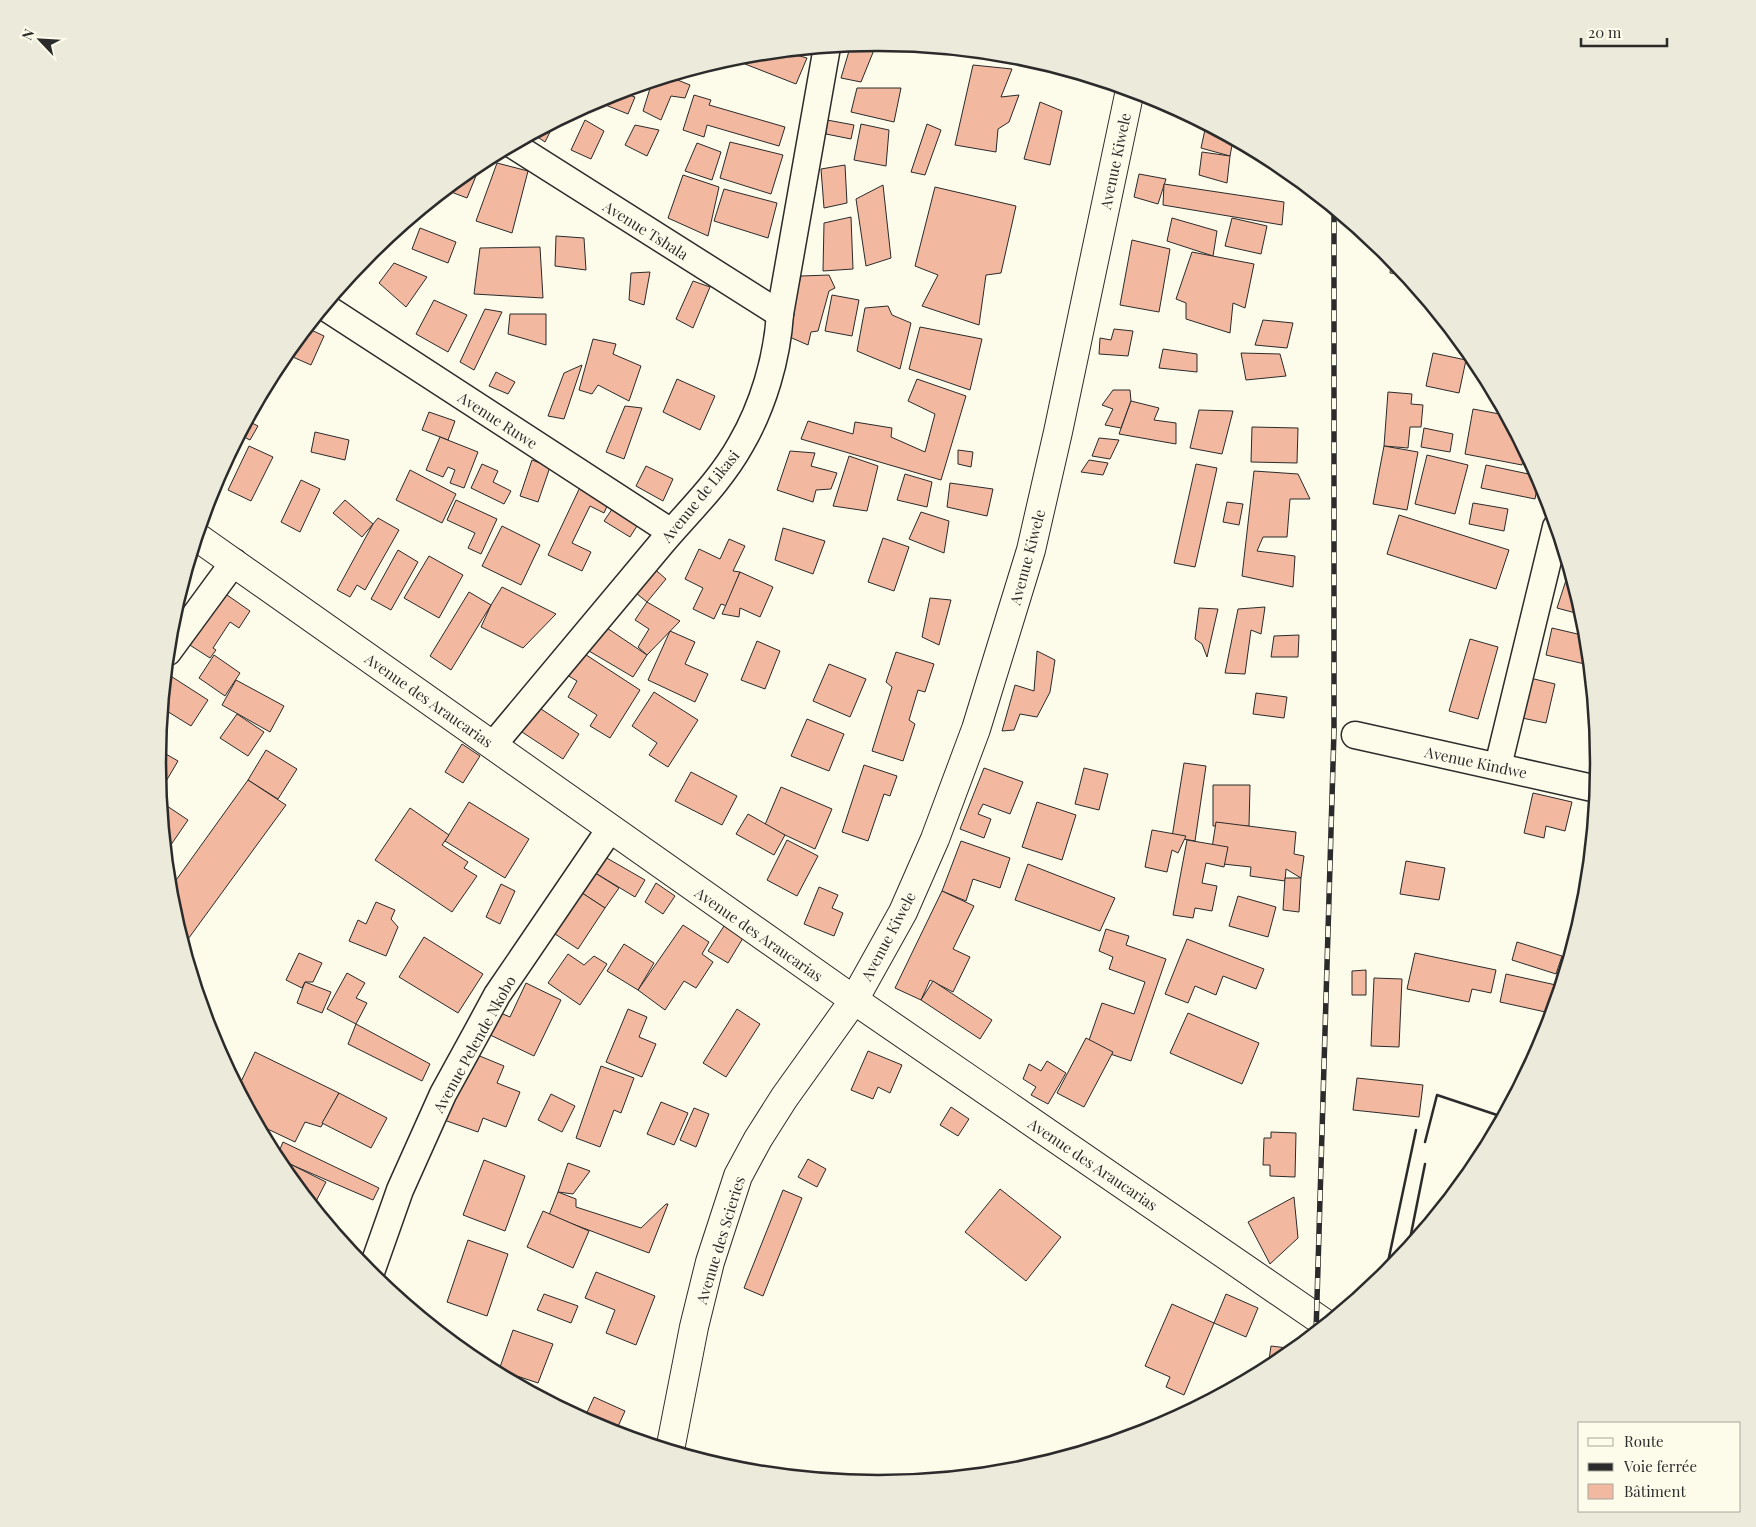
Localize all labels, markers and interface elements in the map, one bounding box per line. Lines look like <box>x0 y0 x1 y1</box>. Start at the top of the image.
north arrow <box>15 15 65 65</box>
scale bar <box>1581 15 1667 47</box>
text: 20 m <box>1588 22 1622 42</box>
text: N <box>17 26 39 43</box>
street label: Avenue Kiwele <box>1095 111 1135 212</box>
street label: Avenue Tshala <box>599 195 693 264</box>
street label: Avenue Ruwe <box>454 386 541 453</box>
street label: Avenue de Likasi <box>656 445 744 547</box>
street label: Avenue Kiwele <box>1004 507 1049 608</box>
street label: Avenue des Araucarias <box>360 648 497 752</box>
street label: Avenue Kindwe <box>1422 741 1529 783</box>
street label: Avenue des Araucarias <box>690 882 827 986</box>
street label: Avenue Kiwele <box>856 888 920 985</box>
street label: Avenue Pelende Nkobo <box>428 972 520 1117</box>
street label: Avenue des Araucarias <box>1024 1113 1162 1215</box>
street label: Avenue des Scieries <box>691 1174 749 1307</box>
legend <box>1578 1422 1741 1512</box>
text: Route <box>1624 1431 1664 1451</box>
text: Voie ferrée <box>1623 1456 1697 1476</box>
text: Bâtiment <box>1624 1481 1686 1501</box>

